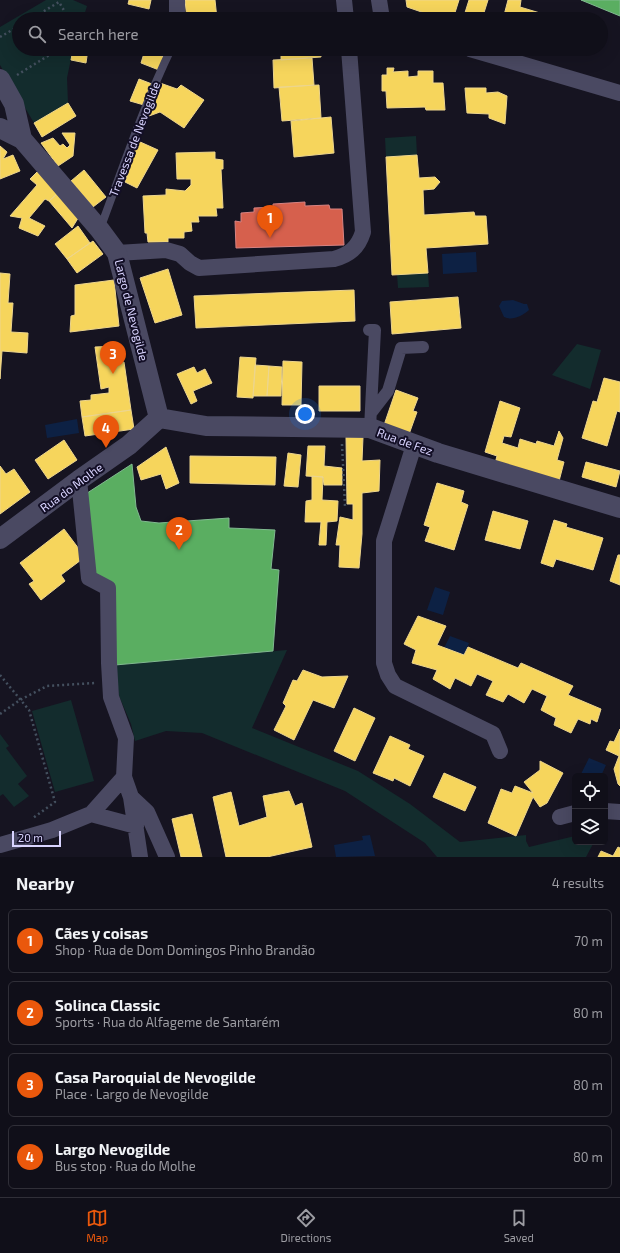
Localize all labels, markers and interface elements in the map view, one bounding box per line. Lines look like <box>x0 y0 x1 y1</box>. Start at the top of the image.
search box <box>12 12 608 56</box>
icon: search <box>26 23 48 45</box>
text: Search here <box>58 25 139 43</box>
street label: Travessa de Nevogilde <box>106 80 162 198</box>
pin: 1 <box>257 205 283 238</box>
street label: Largo de Nevogilde <box>113 258 151 362</box>
pin: 3 <box>100 341 126 374</box>
your location <box>295 404 315 424</box>
pin: 4 <box>93 415 119 448</box>
street label: Rua de Fez <box>375 424 435 458</box>
street label: Rua do Molhe <box>37 460 105 514</box>
pin: 2 <box>166 517 192 550</box>
map controls <box>572 773 608 845</box>
button: locate <box>572 773 608 809</box>
button: layers <box>572 809 608 845</box>
scale bar <box>12 829 61 848</box>
text: 20 m <box>18 831 43 844</box>
text: Nearby <box>16 873 74 893</box>
text: 4 results <box>552 875 604 891</box>
text: Cães y coisas <box>55 924 148 942</box>
text: 1 <box>27 933 33 949</box>
text: 70 m <box>574 933 603 949</box>
text: Shop · Rua de Dom Domingos Pinho Brandão <box>55 942 315 958</box>
text: Solinca Classic <box>55 996 160 1014</box>
text: 2 <box>26 1005 34 1021</box>
text: 80 m <box>573 1005 603 1021</box>
text: Sports · Rua do Alfageme de Santarém <box>55 1014 280 1030</box>
text: Casa Paroquial de Nevogilde <box>55 1068 256 1086</box>
text: 3 <box>26 1077 34 1093</box>
text: 80 m <box>573 1077 603 1093</box>
text: Place · Largo de Nevogilde <box>55 1086 209 1102</box>
text: Largo Nevogilde <box>55 1140 170 1158</box>
text: 4 <box>26 1149 34 1165</box>
text: 80 m <box>573 1149 603 1165</box>
text: Bus stop · Rua do Molhe <box>55 1158 196 1174</box>
tab: Map <box>86 1207 108 1244</box>
tab: Directions <box>281 1207 331 1244</box>
tab: Saved <box>504 1207 534 1244</box>

